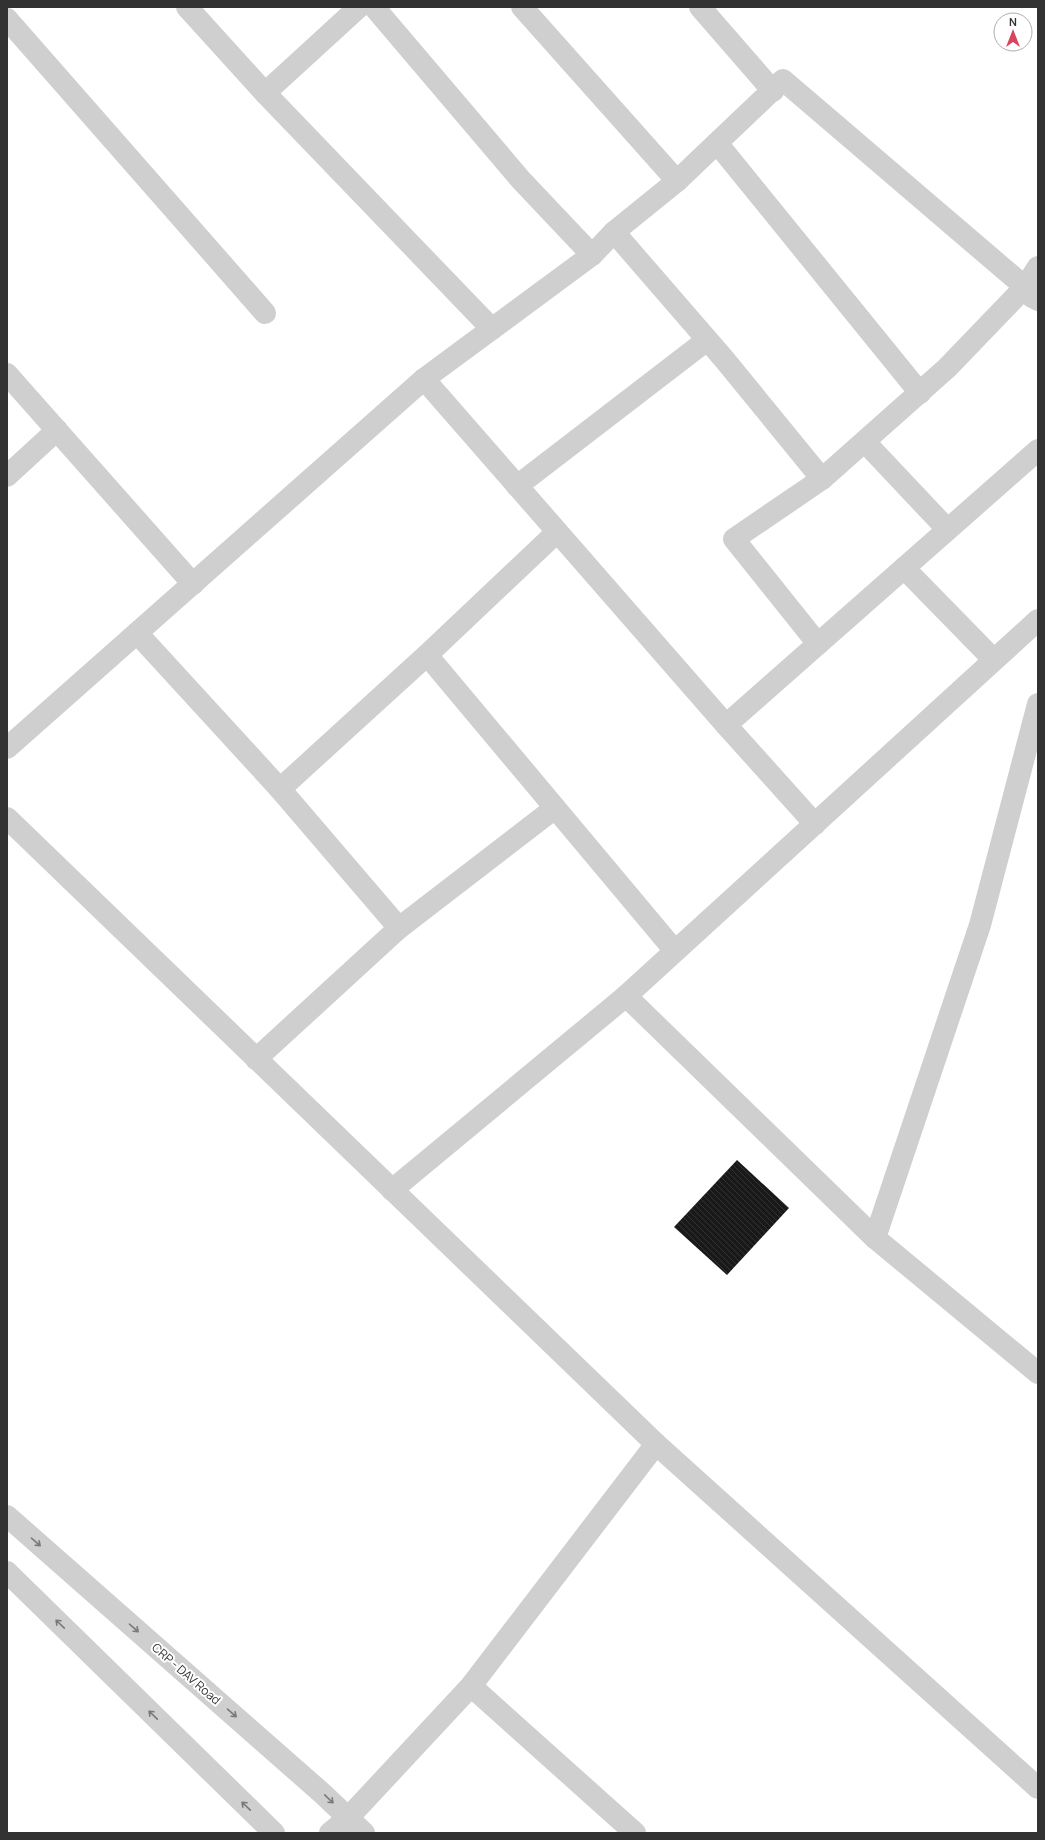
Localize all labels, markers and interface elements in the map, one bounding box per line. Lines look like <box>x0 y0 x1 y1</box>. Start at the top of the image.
north arrow <box>993 12 1033 52</box>
text: N <box>1009 14 1017 29</box>
one-way arrow <box>31 1537 42 1546</box>
one-way arrow <box>55 1619 65 1629</box>
one-way arrow <box>129 1623 139 1632</box>
street label: CRP - DAV Road <box>148 1639 224 1708</box>
one-way arrow <box>226 1709 237 1718</box>
one-way arrow <box>148 1710 158 1720</box>
one-way arrow <box>324 1794 334 1804</box>
one-way arrow <box>241 1801 251 1811</box>

